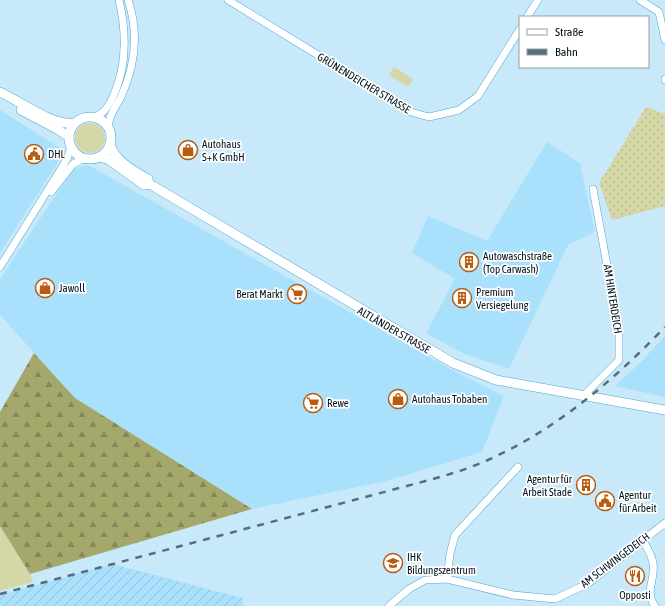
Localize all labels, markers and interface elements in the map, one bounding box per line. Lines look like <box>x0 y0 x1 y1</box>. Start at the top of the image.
legend <box>519 16 649 68</box>
text: Straße <box>555 25 583 39</box>
text: Bahn <box>555 45 578 59</box>
street label: GRÜNENDEICHER STRASSE <box>315 50 413 116</box>
place label: Autohaus S+K GmbH <box>202 138 245 163</box>
shop icon: Autohaus S+K GmbH <box>177 139 199 161</box>
public building icon: DHL <box>23 143 45 165</box>
place label: DHL <box>48 148 66 160</box>
place label: Autowaschstraße (Top Carwash) <box>483 250 552 275</box>
building icon: Autowaschstraße (Top Carwash) <box>458 251 480 273</box>
street label: AM HINTERDEICH <box>602 264 624 334</box>
shop icon: Jawoll <box>34 277 56 299</box>
place label: Jawoll <box>59 282 85 294</box>
supermarket icon: Berat Markt <box>286 283 308 305</box>
place label: Premium Versiegelung <box>476 286 529 311</box>
building icon: Premium Versiegelung <box>451 287 473 309</box>
place label: Berat Markt <box>236 288 283 300</box>
street label: ALTLÄNDER STRASSE <box>356 304 433 356</box>
shop icon: Autohaus Tobaben <box>387 388 409 410</box>
supermarket icon: Rewe <box>302 392 324 414</box>
place label: Autohaus Tobaben <box>412 393 487 405</box>
place label: Rewe <box>327 397 349 409</box>
place label: Agentur für Arbeit Stade <box>523 473 573 498</box>
building icon: Agentur für Arbeit Stade <box>575 474 597 496</box>
place label: Agentur für Arbeit <box>619 489 657 514</box>
public building icon: Agentur für Arbeit <box>594 490 616 512</box>
street label: AM SCHWINGEDEICH <box>578 530 652 590</box>
place label: IHK Bildungszentrum <box>407 551 476 576</box>
school or university icon: IHK Bildungszentrum <box>382 552 404 574</box>
restaurant icon: Opposti <box>624 565 646 587</box>
place label: Opposti <box>619 589 651 601</box>

